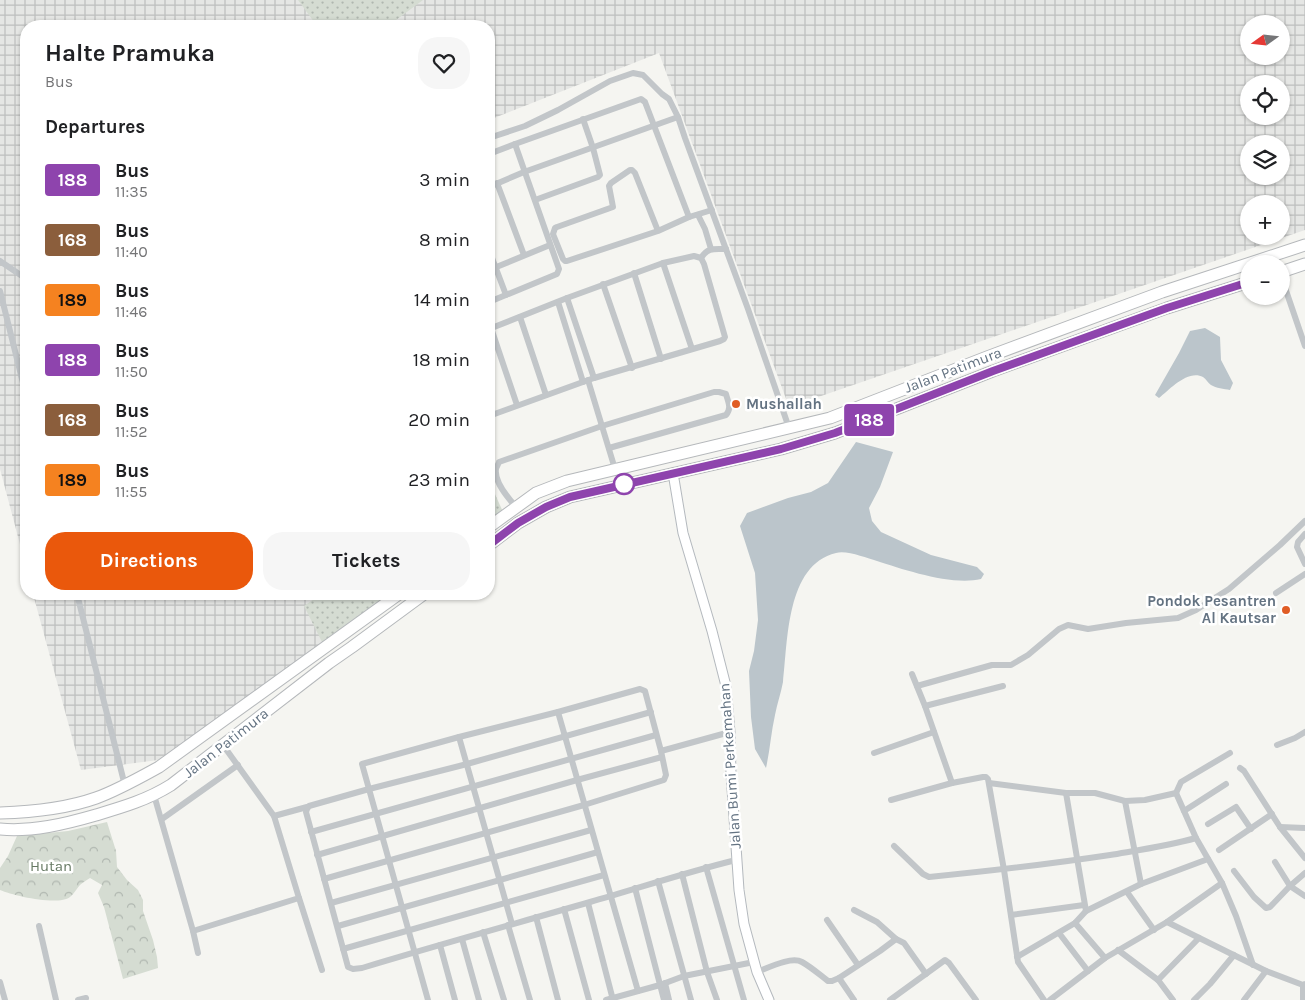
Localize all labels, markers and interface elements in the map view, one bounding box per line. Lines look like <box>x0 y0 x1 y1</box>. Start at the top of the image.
north arrow <box>1240 15 1290 65</box>
map controls <box>1240 15 1290 305</box>
button: heart <box>418 37 470 89</box>
text: Halte Pramuka <box>45 39 215 67</box>
text: Bus <box>45 72 73 91</box>
button: locate <box>1240 75 1290 125</box>
text: Departures <box>45 116 145 138</box>
button: layers <box>1240 135 1290 185</box>
text: Bus <box>115 160 149 182</box>
text: 188 <box>58 169 87 191</box>
text: 3 min <box>419 169 470 191</box>
text: 11:35 <box>115 182 148 201</box>
button: + <box>1240 195 1290 245</box>
text: Bus <box>115 220 149 242</box>
text: 168 <box>58 229 87 251</box>
text: 8 min <box>419 229 470 251</box>
text: 11:40 <box>115 242 148 261</box>
button: − <box>1240 255 1290 305</box>
text: Bus <box>115 280 149 302</box>
text: 189 <box>58 289 87 311</box>
text: 14 min <box>414 289 470 311</box>
text: 11:46 <box>115 302 147 321</box>
text: Bus <box>115 340 149 362</box>
street label: Jalan Patimura <box>902 343 1004 397</box>
text: 188 <box>58 349 87 371</box>
text: 18 min <box>413 349 470 371</box>
text: 11:50 <box>115 362 148 381</box>
place label: Mushallah <box>746 395 822 413</box>
marker: Mushallah <box>730 398 742 410</box>
text: Bus <box>115 400 149 422</box>
line badge: 188 <box>840 404 898 436</box>
text: 168 <box>58 409 87 431</box>
text: 20 min <box>408 409 470 431</box>
text: 188 <box>854 409 884 431</box>
text: 11:52 <box>115 422 148 441</box>
text: Bus <box>115 460 149 482</box>
text: 189 <box>58 469 87 491</box>
text: 23 min <box>408 469 470 491</box>
unlabelled marker <box>613 473 635 495</box>
text: 11:55 <box>115 482 147 501</box>
button: Directions <box>45 532 253 590</box>
button: Tickets <box>263 532 470 590</box>
place label: Pondok Pesantren Al Kautsar <box>1147 592 1276 627</box>
marker: Pondok Pesantren Al Kautsar <box>1280 604 1292 616</box>
street label: Jalan Bumi Perkemahan <box>715 683 745 849</box>
street label: Jalan Patimura <box>180 704 272 782</box>
park label: Hutan <box>30 857 72 875</box>

